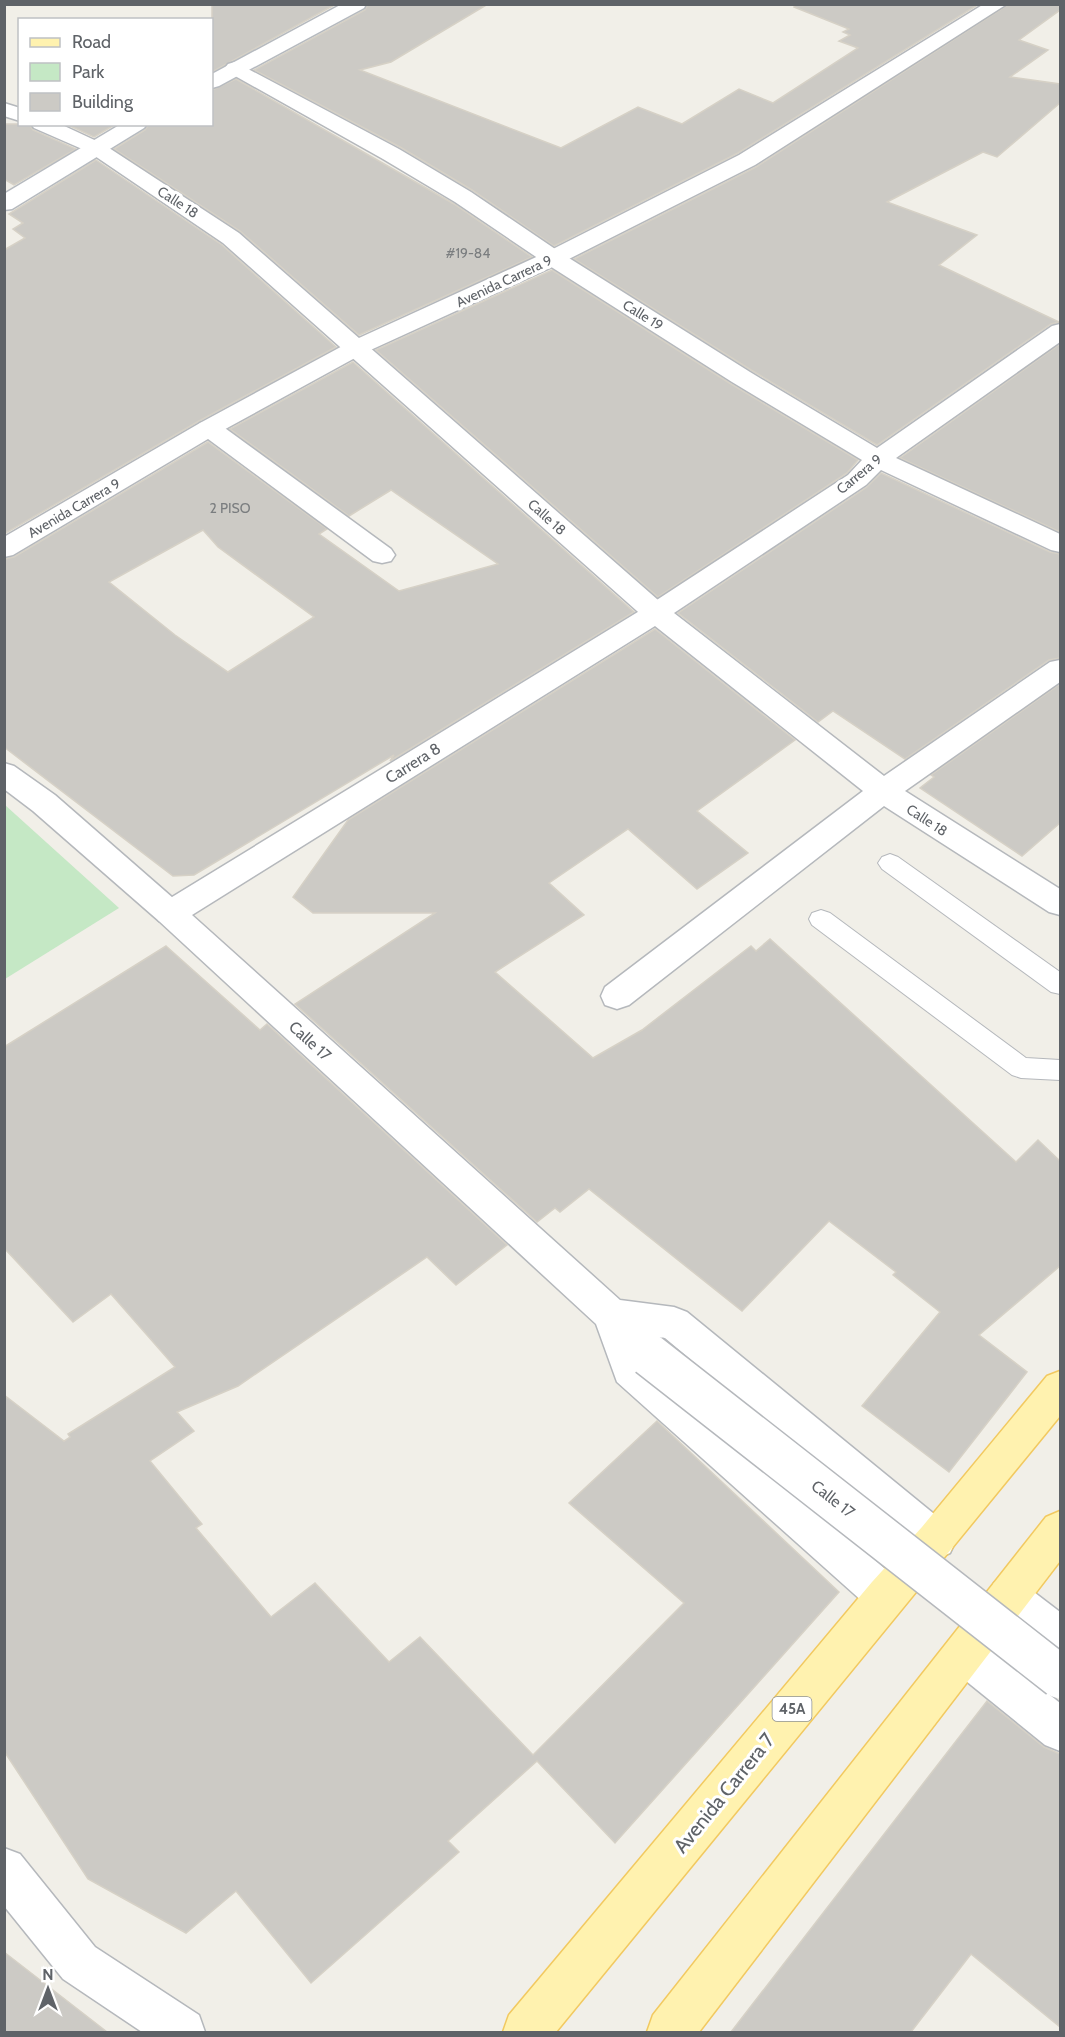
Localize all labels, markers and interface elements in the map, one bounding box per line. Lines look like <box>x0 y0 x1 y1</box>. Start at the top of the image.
legend <box>18 18 213 126</box>
text: Road <box>72 31 111 53</box>
text: Park <box>72 61 105 83</box>
text: Building <box>72 91 134 113</box>
street label: Calle 18 <box>154 182 202 222</box>
house number: #19-84 <box>446 244 490 262</box>
street label: Avenida Carrera 9 <box>453 251 555 311</box>
street label: Calle 19 <box>619 296 667 335</box>
street label: Carrera 9 <box>833 450 885 498</box>
street label: Avenida Carrera 9 <box>25 474 123 542</box>
street label: Calle 18 <box>524 495 570 539</box>
house number: 2 PISO <box>209 499 251 517</box>
street label: Carrera 8 <box>382 739 444 787</box>
street label: Calle 18 <box>903 800 951 840</box>
street label: Calle 17 <box>285 1017 335 1065</box>
street label: Calle 17 <box>807 1476 859 1522</box>
road number: 45A <box>772 1697 812 1721</box>
street label: Avenida Carrera 7 <box>668 1728 780 1858</box>
north arrow <box>18 1959 78 2019</box>
text: N <box>42 1965 54 1984</box>

